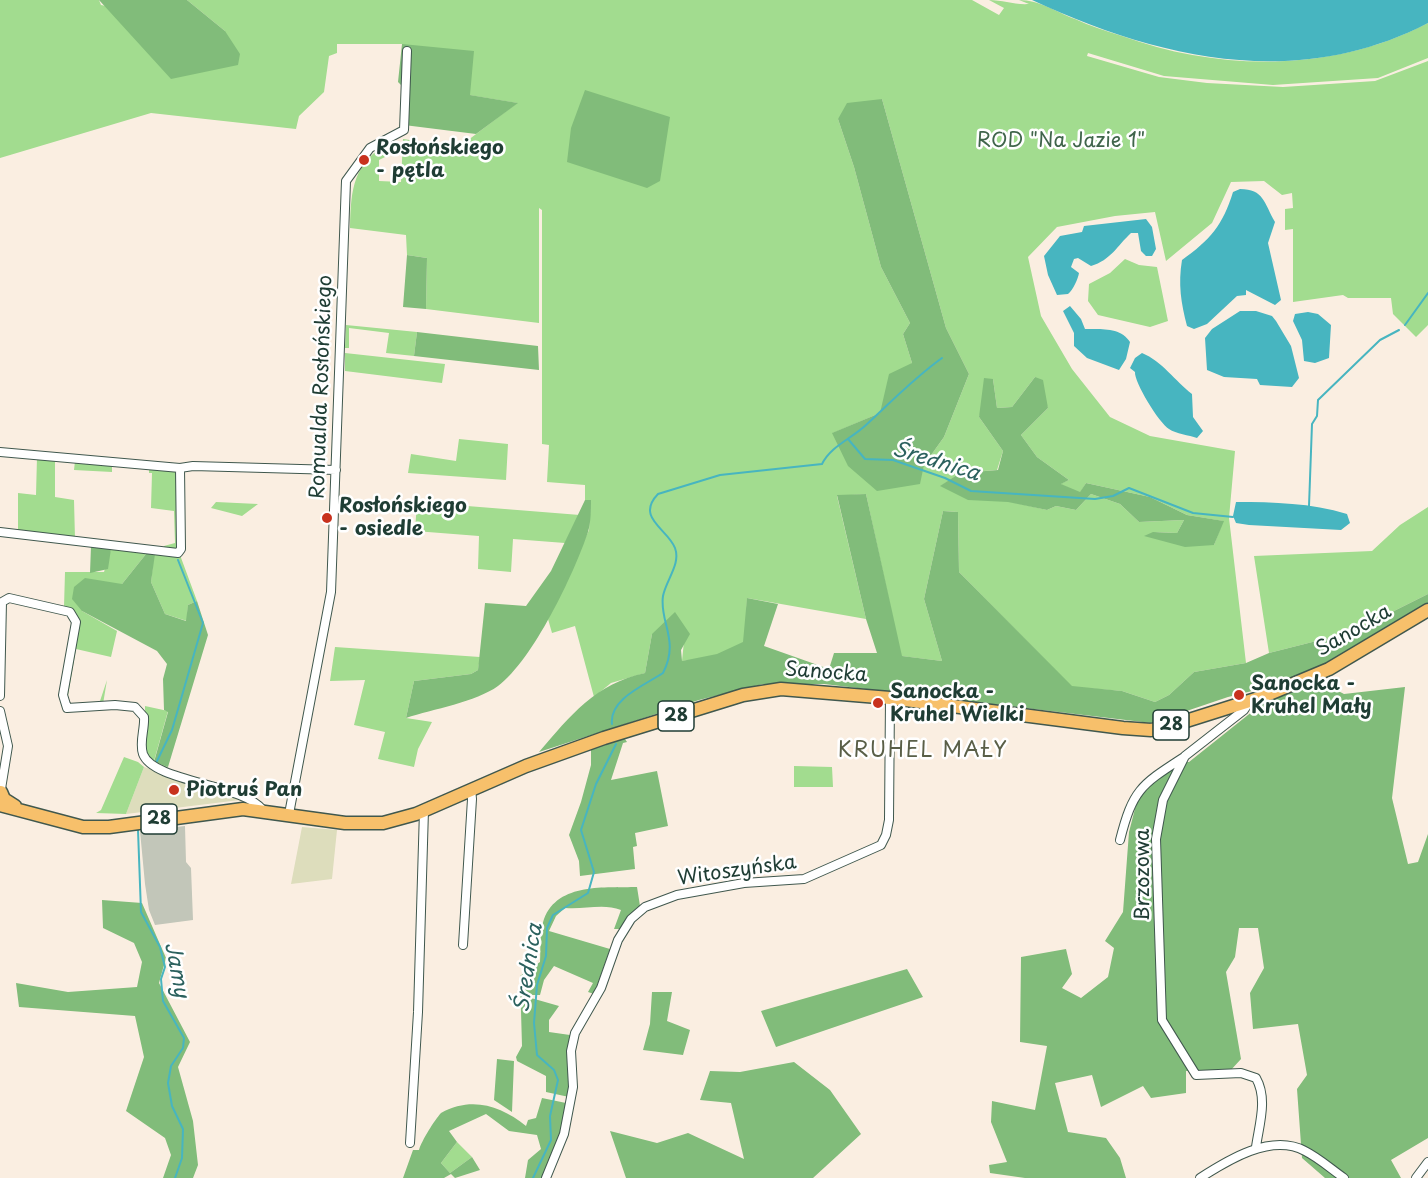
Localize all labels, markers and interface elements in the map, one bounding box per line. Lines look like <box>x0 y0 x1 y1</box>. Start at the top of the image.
park label: ROD "Na Jazie 1" <box>977 129 1145 153</box>
place label: Rosłońskiego - pętla <box>376 136 504 183</box>
marker: Rosłońskiego - pętla <box>357 153 371 167</box>
street label: Romualda Rosłońskiego <box>306 275 338 499</box>
water label: Średnica <box>889 437 983 487</box>
place label: Rosłońskiego - osiedle <box>339 494 467 541</box>
marker: Rosłońskiego - osiedle <box>320 511 334 525</box>
street label: Sanocka <box>1312 600 1396 662</box>
street label: Sanocka <box>784 658 868 688</box>
place label: Sanocka - Kruhel Mały <box>1251 672 1372 719</box>
place label: Sanocka - Kruhel Wielki <box>890 680 1024 727</box>
marker: Sanocka - Kruhel Mały <box>1232 688 1246 702</box>
marker: Sanocka - Kruhel Wielki <box>871 696 885 710</box>
road number: 28 <box>658 701 694 731</box>
road number: 28 <box>1153 710 1189 740</box>
district label: KRUHEL MAŁY <box>838 738 1008 764</box>
place label: Piotruś Pan <box>186 778 302 802</box>
marker: Piotruś Pan <box>167 783 181 797</box>
road number: 28 <box>141 804 177 834</box>
street label: Brzozowa <box>1131 829 1155 921</box>
street label: Witoszyńska <box>676 851 798 891</box>
water label: Średnica <box>510 922 548 1014</box>
water label: Jamy <box>158 940 194 1000</box>

